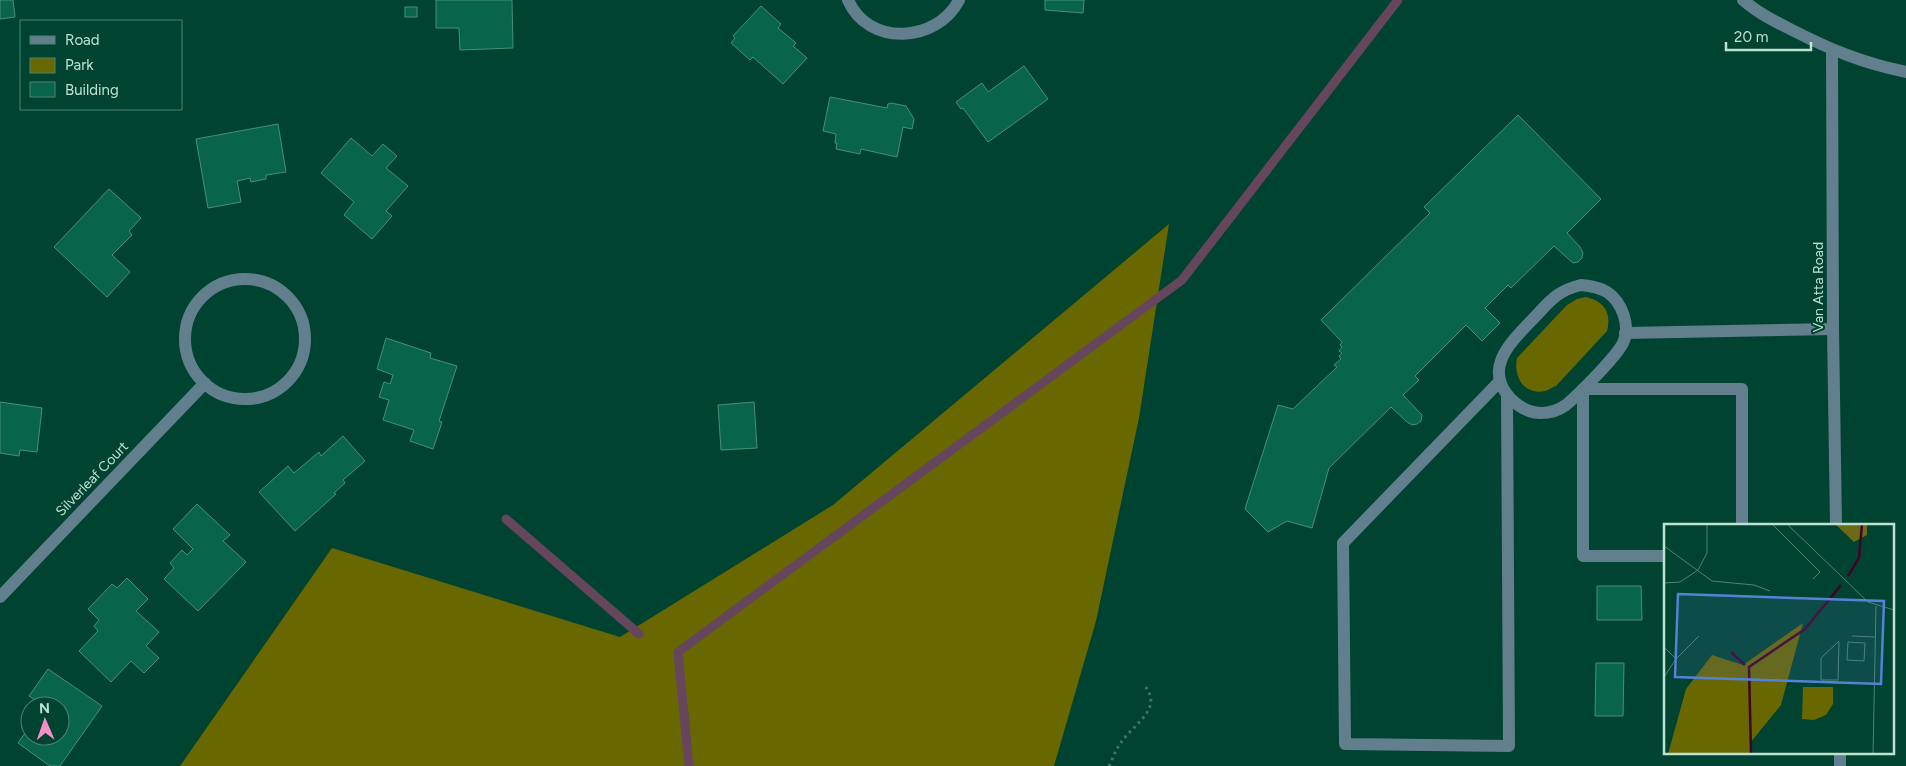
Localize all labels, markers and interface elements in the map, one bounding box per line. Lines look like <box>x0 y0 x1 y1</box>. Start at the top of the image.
legend <box>20 20 182 110</box>
scale bar <box>1726 20 1811 52</box>
text: 20 m <box>1734 28 1768 46</box>
text: Road <box>65 31 100 49</box>
text: Park <box>65 56 94 74</box>
text: Building <box>65 81 119 99</box>
street label: Van Atta Road <box>1810 242 1827 332</box>
street label: Silverleaf Court <box>52 438 132 520</box>
inset map <box>1664 524 1894 754</box>
north arrow <box>20 696 70 746</box>
text: N <box>39 700 50 717</box>

